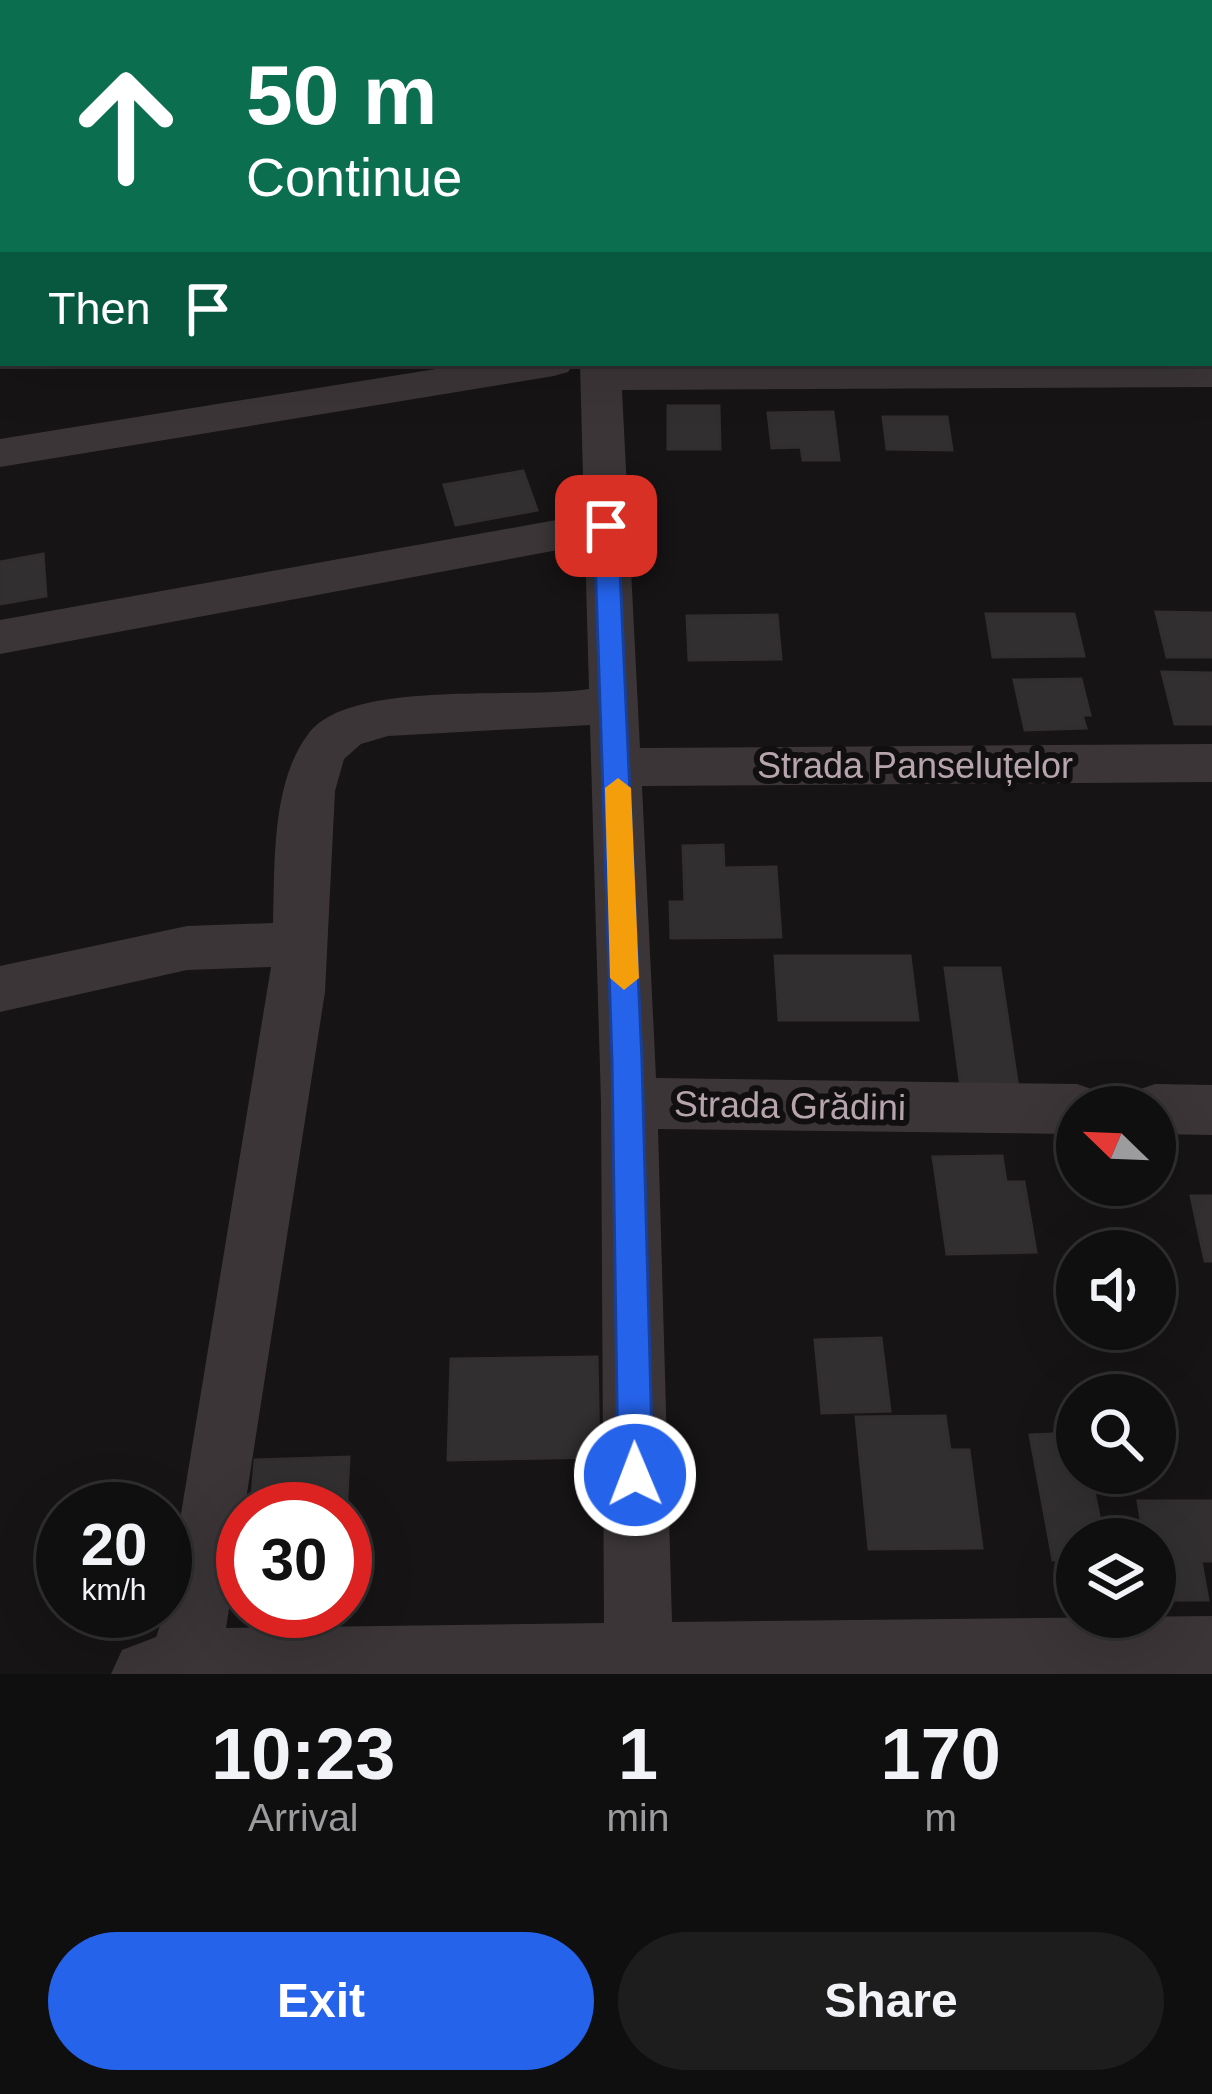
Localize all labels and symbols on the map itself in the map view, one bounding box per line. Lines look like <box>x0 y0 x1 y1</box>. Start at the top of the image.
pin <box>555 475 657 577</box>
street label: Strada Panseluțelor <box>757 745 1073 786</box>
street label: Strada Grădini <box>674 1083 906 1128</box>
north arrow <box>1056 1086 1176 1206</box>
position arrow <box>572 1412 698 1538</box>
speed limit sign: 30 <box>216 1482 372 1638</box>

